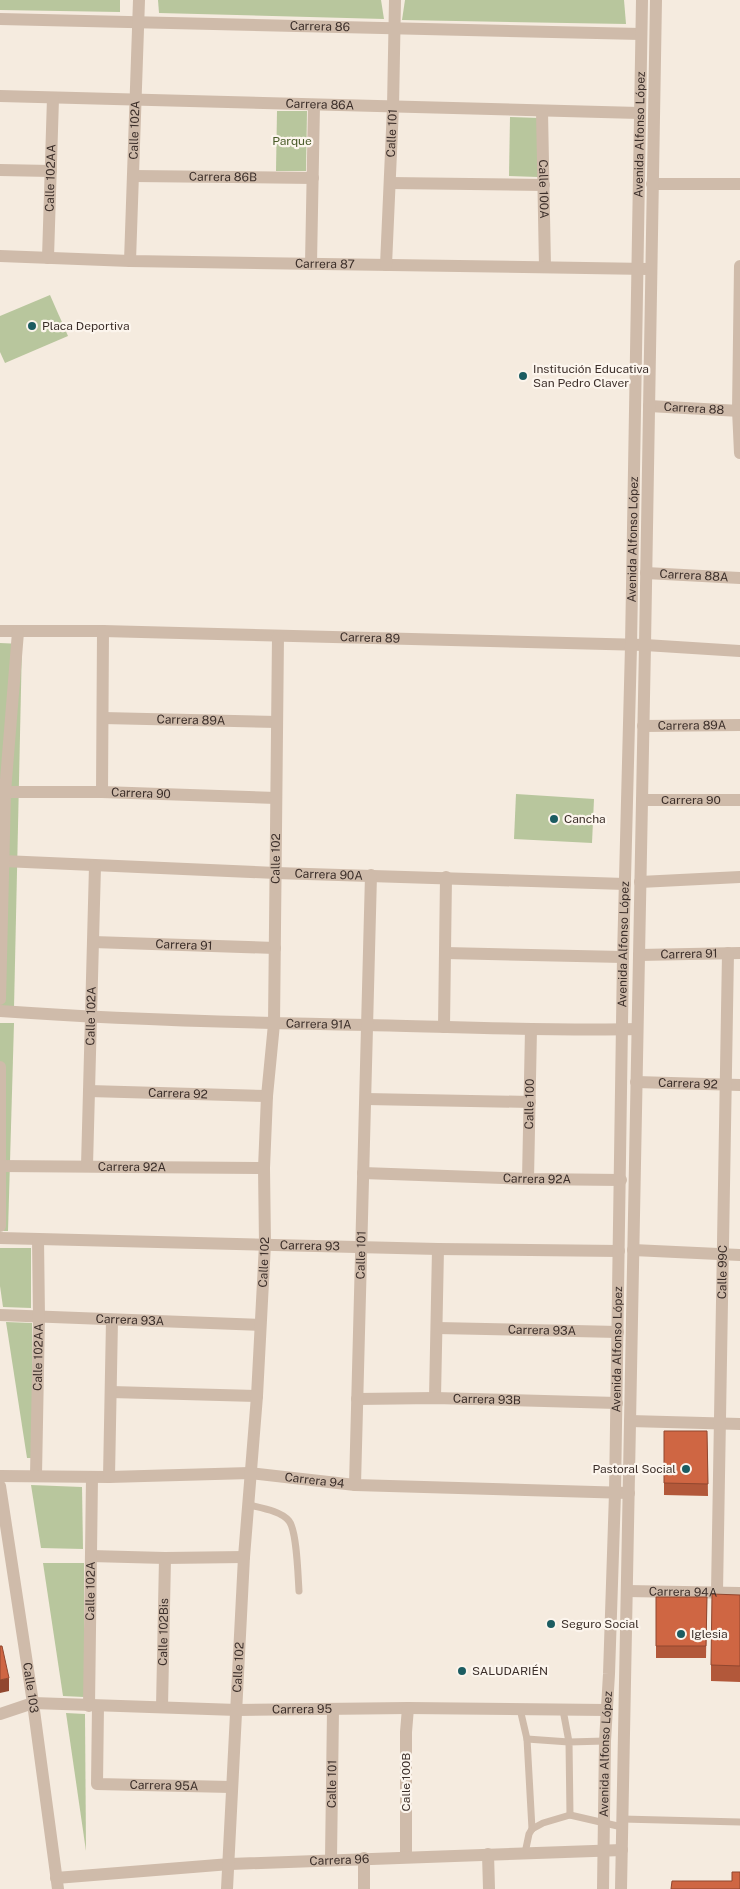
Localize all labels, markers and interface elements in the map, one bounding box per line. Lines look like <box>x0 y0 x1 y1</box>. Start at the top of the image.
street label: Carrera 86 <box>290 19 350 34</box>
street label: Avenida Alfonso López <box>632 71 648 198</box>
street label: Carrera 86A <box>285 97 355 112</box>
street label: Calle 102A <box>126 100 143 160</box>
street label: Calle 101 <box>384 109 400 158</box>
park label: Parque <box>272 134 312 148</box>
street label: Calle 102AA <box>42 143 59 212</box>
street label: Calle 100A <box>536 159 551 219</box>
street label: Carrera 86B <box>189 170 257 184</box>
street label: Carrera 87 <box>295 257 355 271</box>
place label: Placa Deportiva <box>42 319 130 333</box>
marker: Placa Deportiva <box>26 320 38 332</box>
place label: Institución Educativa San Pedro Claver <box>533 362 649 390</box>
marker: Institución Educativa San Pedro Claver <box>517 370 529 382</box>
street label: Carrera 88 <box>663 400 725 417</box>
street label: Avenida Alfonso López <box>625 476 641 603</box>
street label: Carrera 88A <box>659 567 729 584</box>
street label: Carrera 89 <box>340 630 400 646</box>
street label: Carrera 89A <box>156 712 226 728</box>
street label: Carrera 89A <box>658 718 727 733</box>
street label: Carrera 90 <box>111 785 171 801</box>
street label: Carrera 90 <box>661 793 721 807</box>
place label: Cancha <box>564 812 606 826</box>
marker: Cancha <box>548 813 560 825</box>
street label: Calle 102 <box>268 833 283 884</box>
street label: Carrera 90A <box>294 867 364 883</box>
street label: Avenida Alfonso López <box>615 881 632 1008</box>
street label: Carrera 91 <box>155 937 213 953</box>
street label: Carrera 91 <box>660 946 718 962</box>
street label: Calle 102A <box>83 986 99 1046</box>
street label: Carrera 91A <box>286 1016 352 1032</box>
street label: Carrera 92 <box>658 1076 718 1091</box>
street label: Calle 100 <box>522 1078 537 1130</box>
street label: Carrera 92 <box>148 1086 208 1101</box>
street label: Carrera 92A <box>98 1160 167 1174</box>
street label: Carrera 92A <box>503 1171 572 1186</box>
street label: Calle 101 <box>353 1231 369 1279</box>
street label: Calle 102 <box>256 1237 272 1288</box>
street label: Carrera 93 <box>280 1238 340 1254</box>
street label: Calle 99C <box>715 1245 730 1299</box>
street label: Avenida Alfonso López <box>609 1286 625 1412</box>
street label: Carrera 93A <box>95 1312 165 1328</box>
street label: Calle 102AA <box>31 1322 46 1391</box>
street label: Carrera 93A <box>508 1323 577 1338</box>
street label: Carrera 93B <box>453 1391 521 1407</box>
place label: Pastoral Social <box>592 1462 676 1476</box>
marker: Pastoral Social <box>680 1463 692 1475</box>
street label: Carrera 94 <box>284 1470 346 1491</box>
street label: Calle 102A <box>83 1561 98 1621</box>
street label: Carrera 94A <box>649 1584 718 1600</box>
street label: Calle 102Bis <box>156 1598 171 1666</box>
place label: Seguro Social <box>561 1617 639 1631</box>
marker: Seguro Social <box>545 1618 557 1630</box>
place label: Iglesia <box>691 1627 728 1641</box>
marker: Iglesia <box>675 1628 687 1640</box>
street label: Calle 102 <box>230 1642 247 1693</box>
street label: Calle 103 <box>20 1661 41 1714</box>
place label: SALUDARIÉN <box>472 1664 548 1678</box>
marker: SALUDARIÉN <box>456 1665 468 1677</box>
street label: Avenida Alfonso López <box>597 1690 615 1817</box>
street label: Carrera 95 <box>272 1702 333 1717</box>
street label: Calle 100B <box>399 1753 413 1811</box>
street label: Calle 101 <box>325 1760 339 1808</box>
street label: Carrera 95A <box>129 1778 199 1793</box>
street label: Carrera 96 <box>309 1852 370 1868</box>

